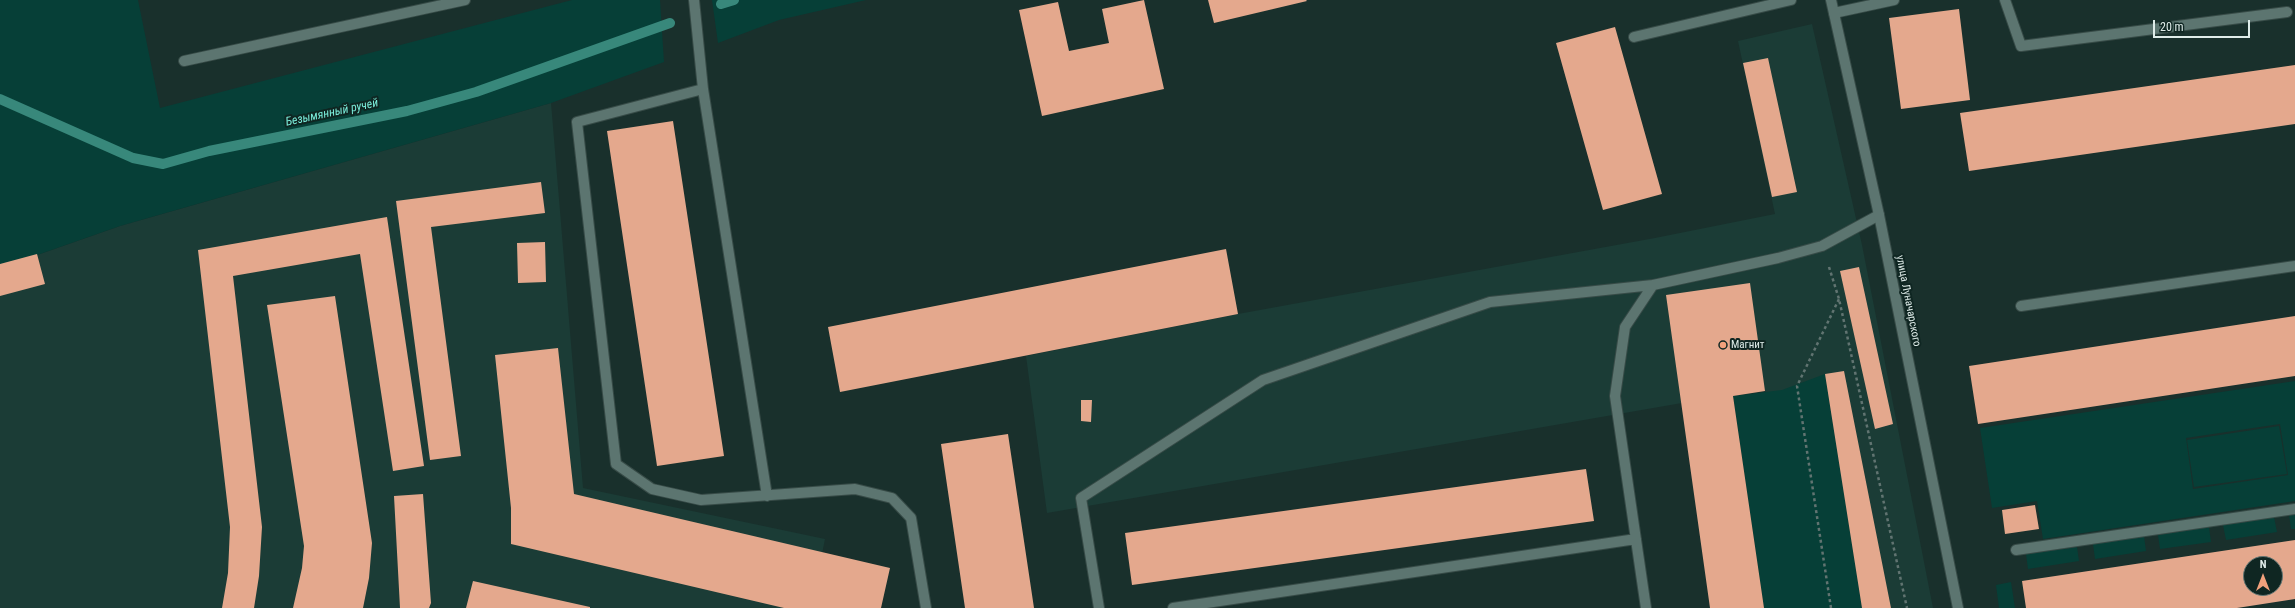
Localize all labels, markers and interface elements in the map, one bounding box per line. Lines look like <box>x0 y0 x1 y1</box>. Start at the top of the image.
scale bar <box>2155 12 2252 38</box>
text: 20 m <box>2160 20 2184 34</box>
water label: Безымянный ручей <box>284 96 380 130</box>
street label: улица Луначарского <box>1893 254 1923 348</box>
place label: Магнит <box>1731 338 1765 352</box>
marker: Магнит <box>1718 340 1728 350</box>
north arrow <box>2243 556 2283 596</box>
text: N <box>2260 558 2266 571</box>

